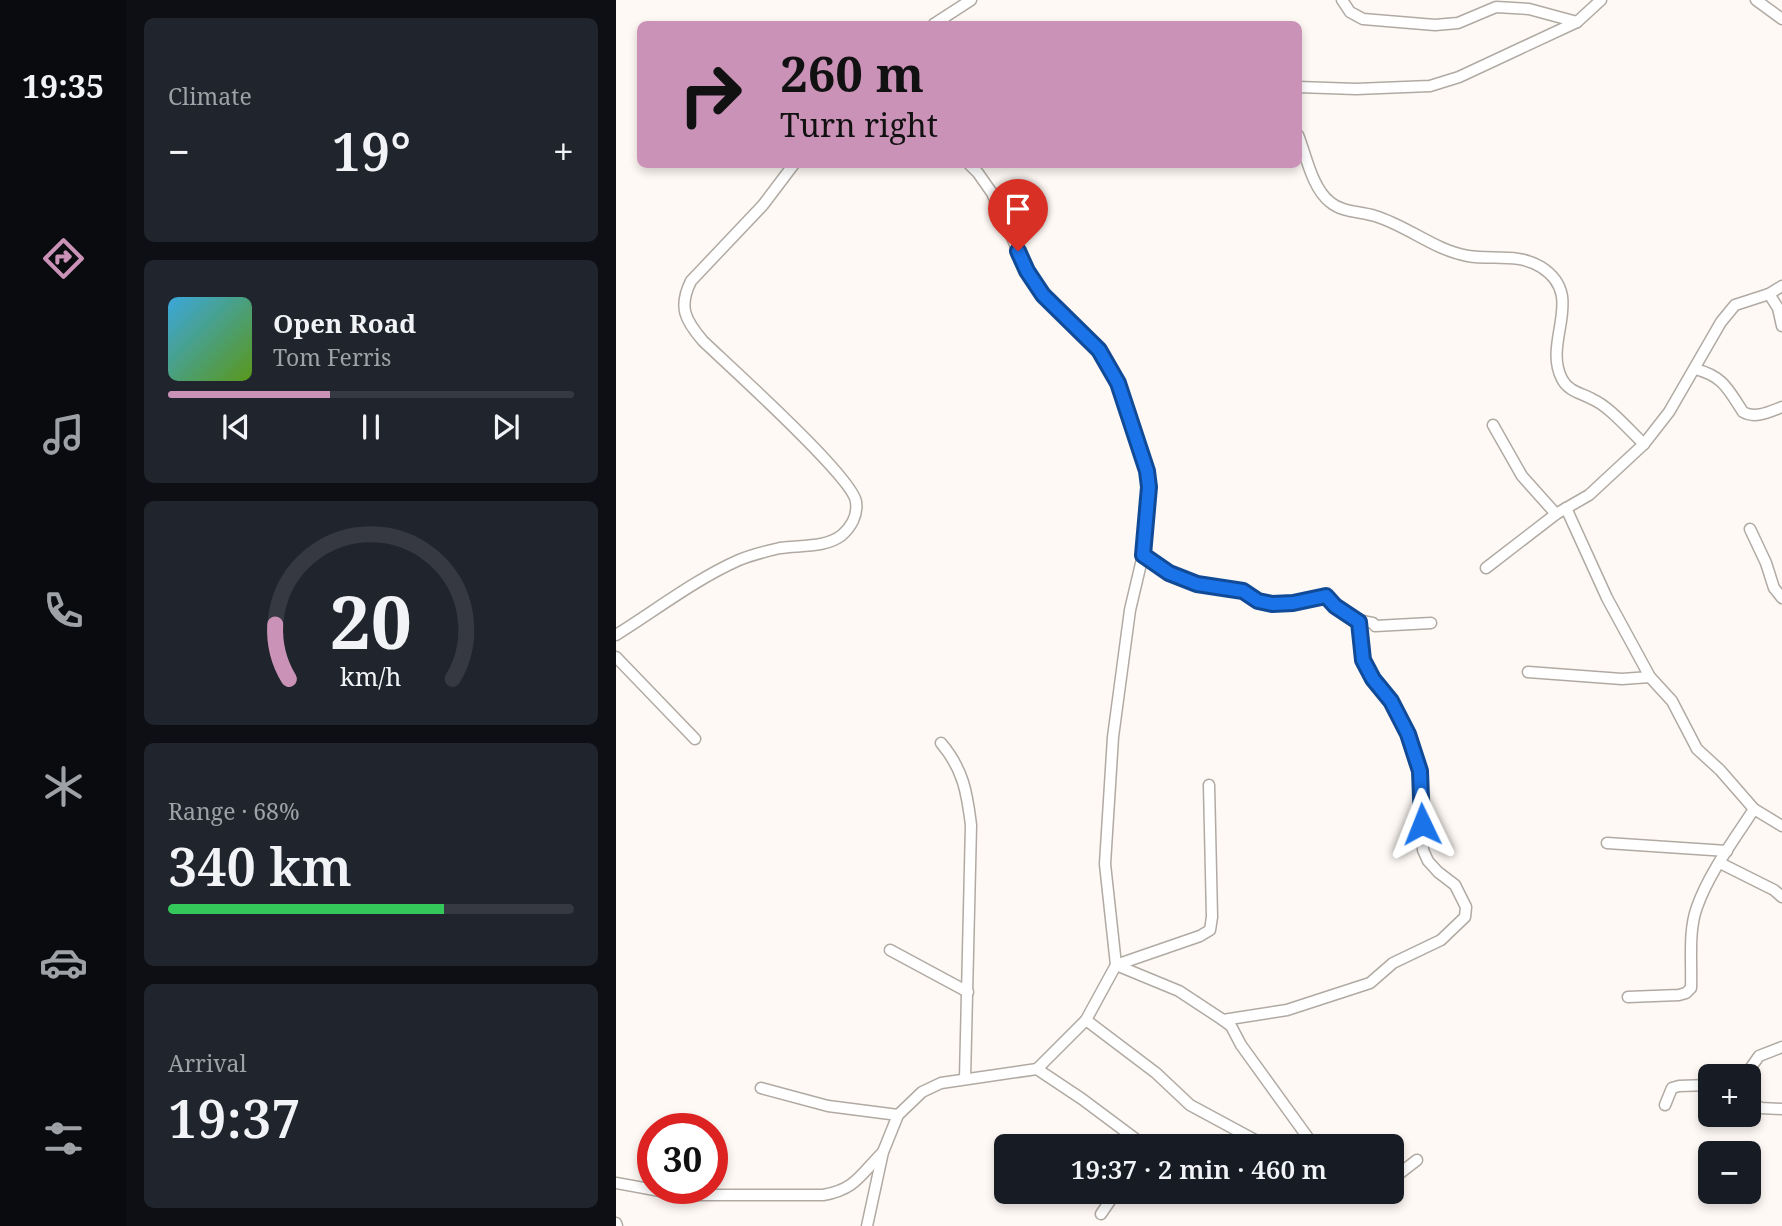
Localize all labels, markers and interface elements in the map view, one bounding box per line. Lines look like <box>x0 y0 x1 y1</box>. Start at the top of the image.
text: 260 m <box>780 40 924 106</box>
icon: right <box>665 49 756 140</box>
text: 19:35 <box>22 64 104 107</box>
text: Climate <box>168 80 252 112</box>
text: Turn right <box>780 103 938 146</box>
text: 19° <box>332 115 411 186</box>
text: − <box>168 125 190 177</box>
text: + <box>553 125 574 177</box>
pin <box>988 179 1048 251</box>
icon: arrive <box>999 190 1037 228</box>
icon: directions <box>39 234 88 283</box>
text: Open Road <box>273 305 416 341</box>
text: Tom Ferris <box>273 341 391 373</box>
icon: previous <box>217 408 255 446</box>
icon: pause <box>352 408 390 446</box>
icon: next <box>487 408 525 446</box>
icon: music <box>39 410 88 459</box>
text: 20 <box>330 571 412 670</box>
icon: phone <box>39 586 88 635</box>
text: km/h <box>340 659 402 693</box>
icon: climate <box>39 762 88 811</box>
position arrow <box>1385 787 1459 861</box>
text: Range · 68% <box>168 795 300 827</box>
text: 340 km <box>168 830 352 901</box>
icon: car <box>39 938 88 987</box>
text: Arrival <box>168 1047 247 1079</box>
map controls <box>1698 1064 1761 1204</box>
button: + <box>1698 1064 1761 1127</box>
text: 19:37 <box>168 1082 301 1153</box>
speed limit sign: 30 <box>637 1113 728 1204</box>
icon: filters <box>39 1114 88 1163</box>
button: − <box>1698 1141 1761 1204</box>
text: 19:37 · 2 min · 460 m <box>1071 1151 1327 1187</box>

